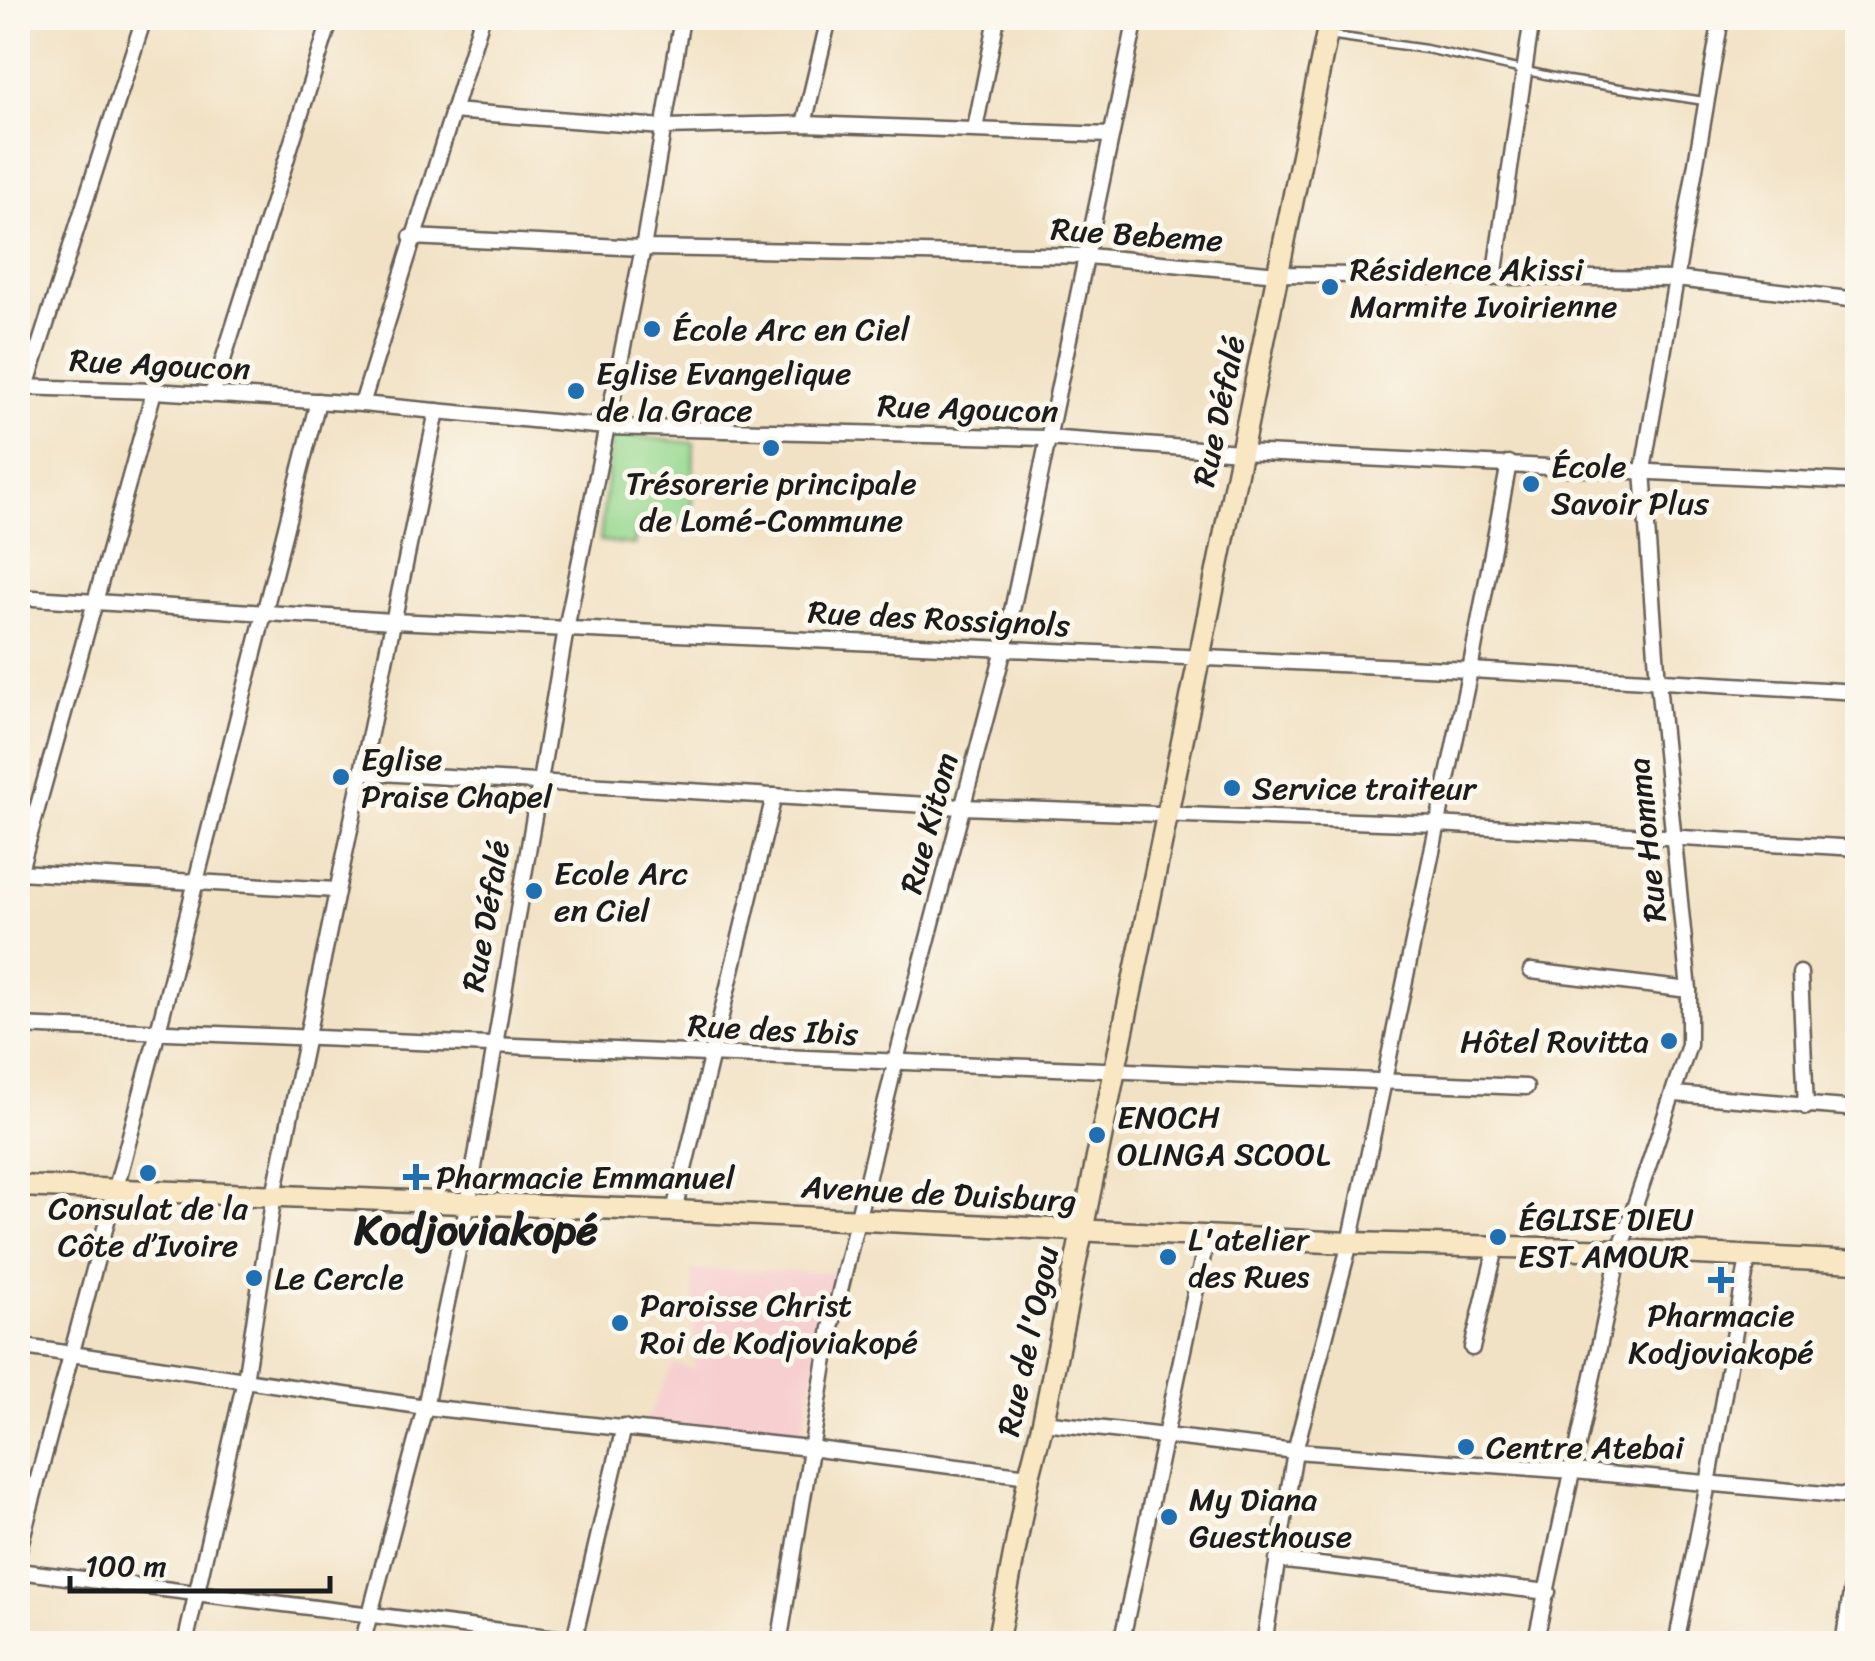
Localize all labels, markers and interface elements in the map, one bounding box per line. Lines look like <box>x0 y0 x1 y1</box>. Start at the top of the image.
street label: Rue Bebeme <box>1049 201 1225 269</box>
place label: Résidence Akissi Marmite Ivoirienne <box>1350 241 1617 335</box>
marker: Résidence Akissi Marmite Ivoirienne <box>1319 276 1341 298</box>
place label: École Arc en Ciel <box>672 301 911 358</box>
marker: École Arc en Ciel <box>641 318 663 340</box>
street label: Rue Défalé <box>1175 330 1263 492</box>
street label: Rue Agoucon <box>68 332 252 398</box>
place label: Eglise Evangelique de la Grace <box>596 345 851 439</box>
street label: Rue Agoucon <box>877 377 1059 441</box>
marker: Eglise Evangelique de la Grace <box>565 380 587 402</box>
marker: Trésorerie principale de Lomé-Commune <box>760 437 782 459</box>
place label: École Savoir Plus <box>1551 438 1709 532</box>
place label: Trésorerie principale de Lomé-Commune <box>625 455 917 549</box>
marker: École Savoir Plus <box>1520 473 1542 495</box>
street label: Rue des Rossignols <box>807 584 1072 654</box>
place label: Eglise Praise Chapel <box>361 731 553 825</box>
street label: Rue Kitom <box>883 746 975 900</box>
street label: Rue Homma <box>1610 755 1684 925</box>
place label: Service traiteur <box>1252 760 1478 817</box>
marker: Eglise Praise Chapel <box>330 766 352 788</box>
marker: Service traiteur <box>1221 777 1243 799</box>
street label: Rue Défalé <box>445 836 527 996</box>
place label: Ecole Arc en Ciel <box>554 845 688 939</box>
marker: Ecole Arc en Ciel <box>523 880 545 902</box>
street label: Rue des Ibis <box>687 997 860 1063</box>
place label: Hôtel Rovitta <box>1460 1013 1649 1070</box>
marker: Hôtel Rovitta <box>1658 1030 1680 1052</box>
place label: ENOCH OLINGA SCOOL <box>1117 1089 1330 1183</box>
marker: ENOCH OLINGA SCOOL <box>1086 1124 1108 1146</box>
place label: Pharmacie Emmanuel <box>436 1149 735 1206</box>
street label: Avenue de Duisburg <box>799 1158 1078 1230</box>
marker: Consulat de la Côte d’Ivoire <box>137 1162 159 1184</box>
marker: Pharmacie Emmanuel <box>405 1166 427 1188</box>
place label: Consulat de la Côte d’Ivoire <box>48 1180 249 1274</box>
place label: ÉGLISE DIEU EST AMOUR <box>1518 1191 1694 1285</box>
district label: Kodjoviakopé <box>353 1193 598 1267</box>
place label: L'atelier des Rues <box>1188 1211 1311 1305</box>
marker: ÉGLISE DIEU EST AMOUR <box>1487 1226 1509 1248</box>
street label: Rue de l'Ogou <box>980 1240 1076 1442</box>
marker: L'atelier des Rues <box>1157 1246 1179 1268</box>
place label: Le Cercle <box>274 1250 404 1307</box>
marker: Le Cercle <box>243 1267 265 1289</box>
marker: Pharmacie Kodjoviakopé <box>1710 1269 1732 1291</box>
place label: Paroisse Christ Roi de Kodjoviakopé <box>640 1277 918 1371</box>
place label: Pharmacie Kodjoviakopé <box>1628 1287 1814 1381</box>
marker: Paroisse Christ Roi de Kodjoviakopé <box>609 1312 631 1334</box>
place label: Centre Atebai <box>1486 1419 1685 1476</box>
marker: Centre Atebai <box>1455 1436 1477 1458</box>
place label: My Diana Guesthouse <box>1189 1471 1352 1565</box>
marker: My Diana Guesthouse <box>1158 1506 1180 1528</box>
scale bar <box>70 1531 330 1593</box>
text: 100 m <box>85 1539 167 1593</box>

